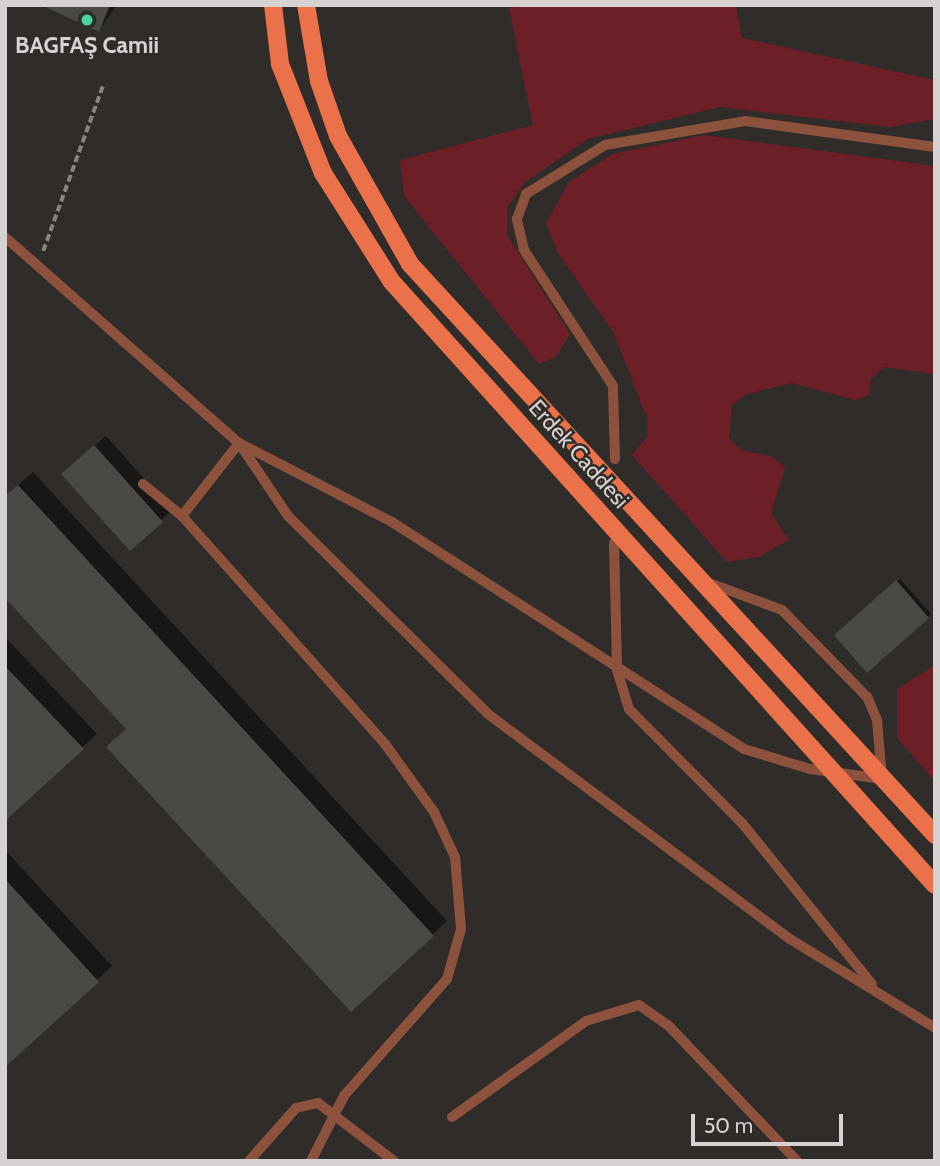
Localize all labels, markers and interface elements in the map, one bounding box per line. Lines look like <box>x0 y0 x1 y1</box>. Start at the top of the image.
marker: BAGFAŞ Camii <box>79 12 95 28</box>
place label: BAGFAŞ Camii <box>15 31 159 59</box>
street label: Erdek Caddesi <box>523 394 635 514</box>
scale bar <box>695 1100 847 1144</box>
text: 50 m <box>704 1113 753 1138</box>

